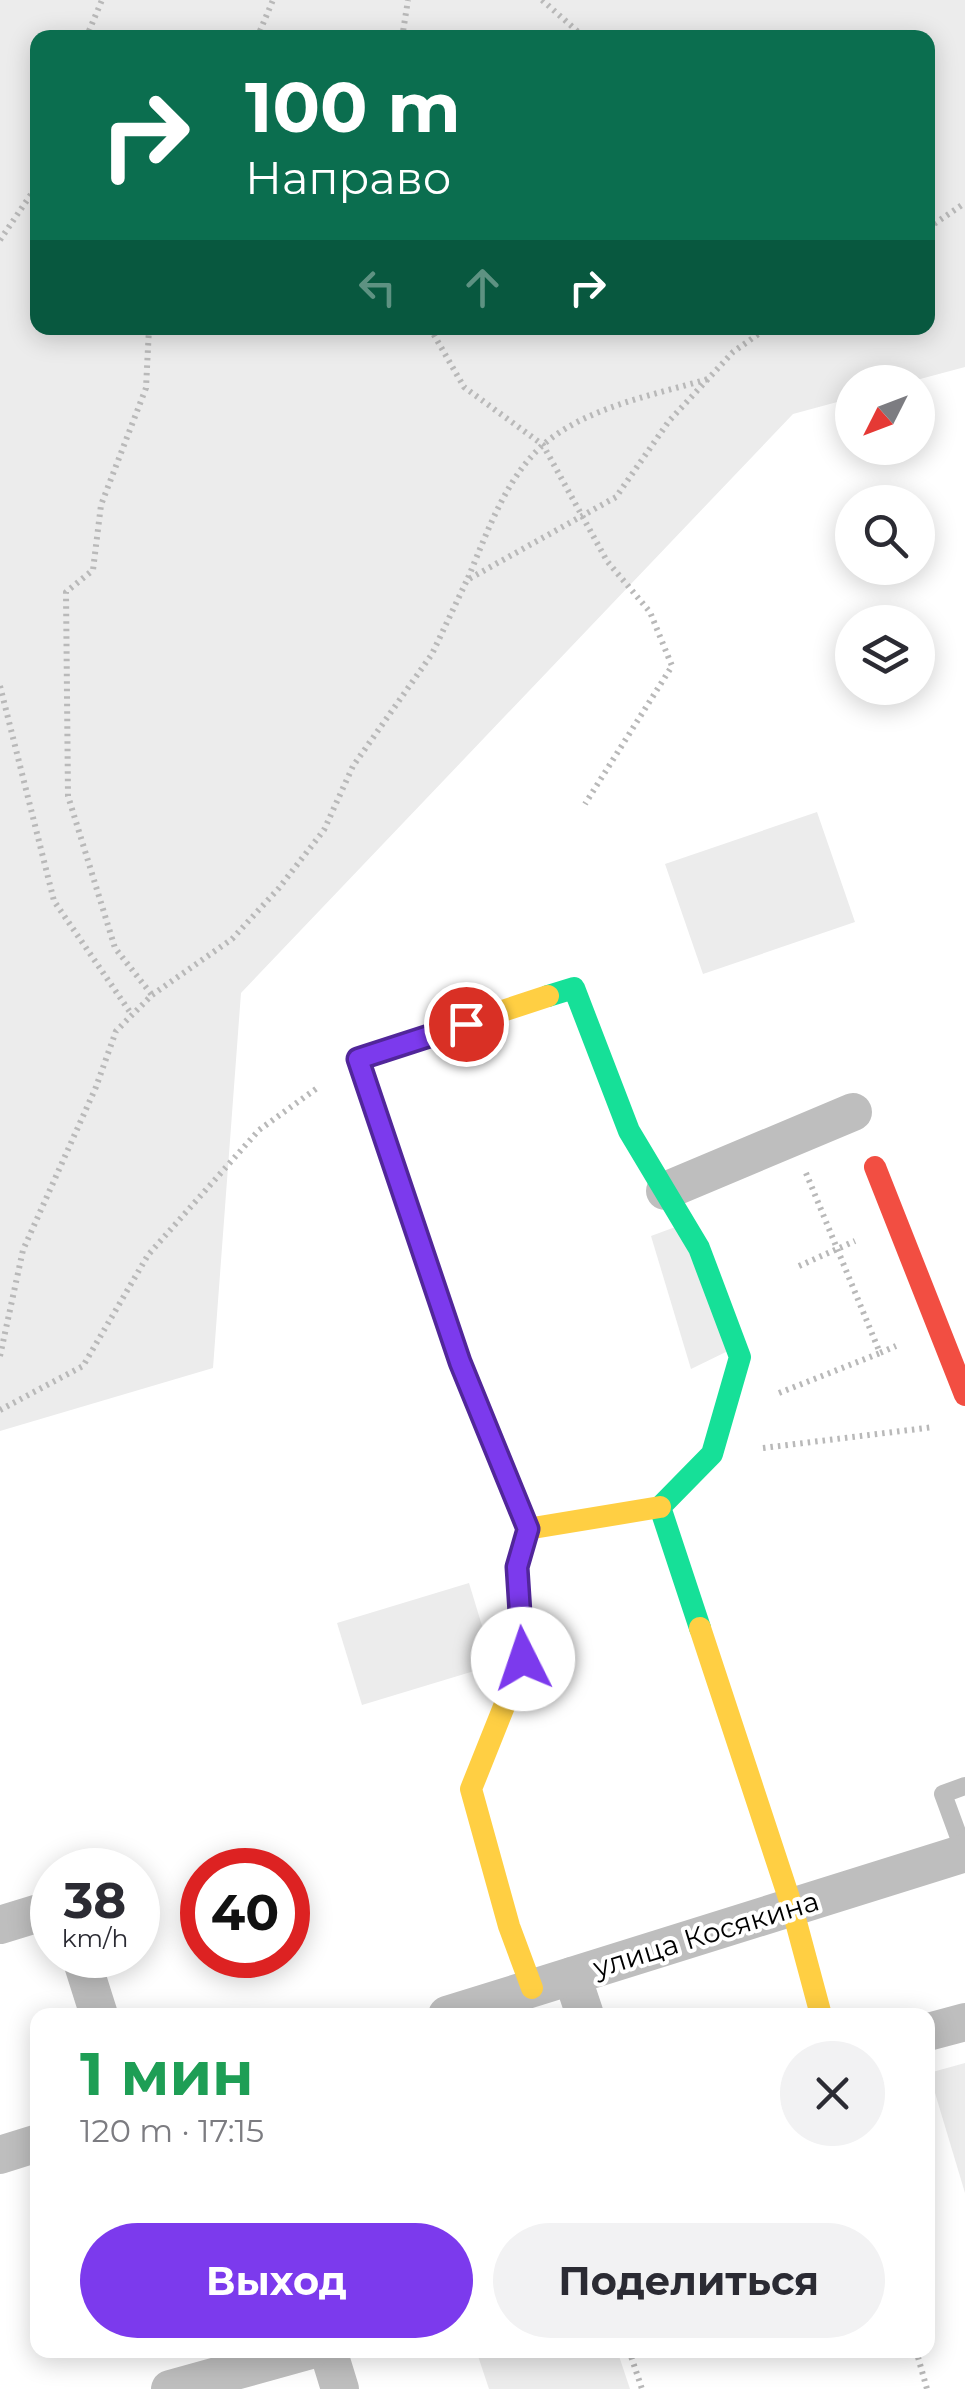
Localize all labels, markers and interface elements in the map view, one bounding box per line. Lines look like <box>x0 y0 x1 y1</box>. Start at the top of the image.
text: 100 m <box>245 64 461 150</box>
icon: right <box>80 70 210 200</box>
text: Направо <box>245 150 451 205</box>
icon: left <box>350 260 405 315</box>
icon: ahead <box>455 260 510 315</box>
icon: right <box>560 260 615 315</box>
north arrow <box>835 365 935 465</box>
map controls <box>835 365 935 705</box>
button: search <box>835 485 935 585</box>
button: layers <box>835 605 935 705</box>
pin <box>424 982 509 1067</box>
icon: arrive <box>439 997 494 1052</box>
position arrow <box>471 1607 575 1711</box>
speed limit sign: 40 <box>180 1848 310 1978</box>
text: 38 <box>64 1870 126 1931</box>
street label: улица Косякина <box>588 1883 823 1985</box>
text: km/h <box>62 1923 128 1953</box>
text: 1 мин <box>80 2037 254 2110</box>
button: close <box>780 2041 885 2146</box>
text: 120 m · 17:15 <box>80 2111 264 2150</box>
button: Выход <box>80 2223 473 2338</box>
button: Поделиться <box>493 2223 885 2338</box>

